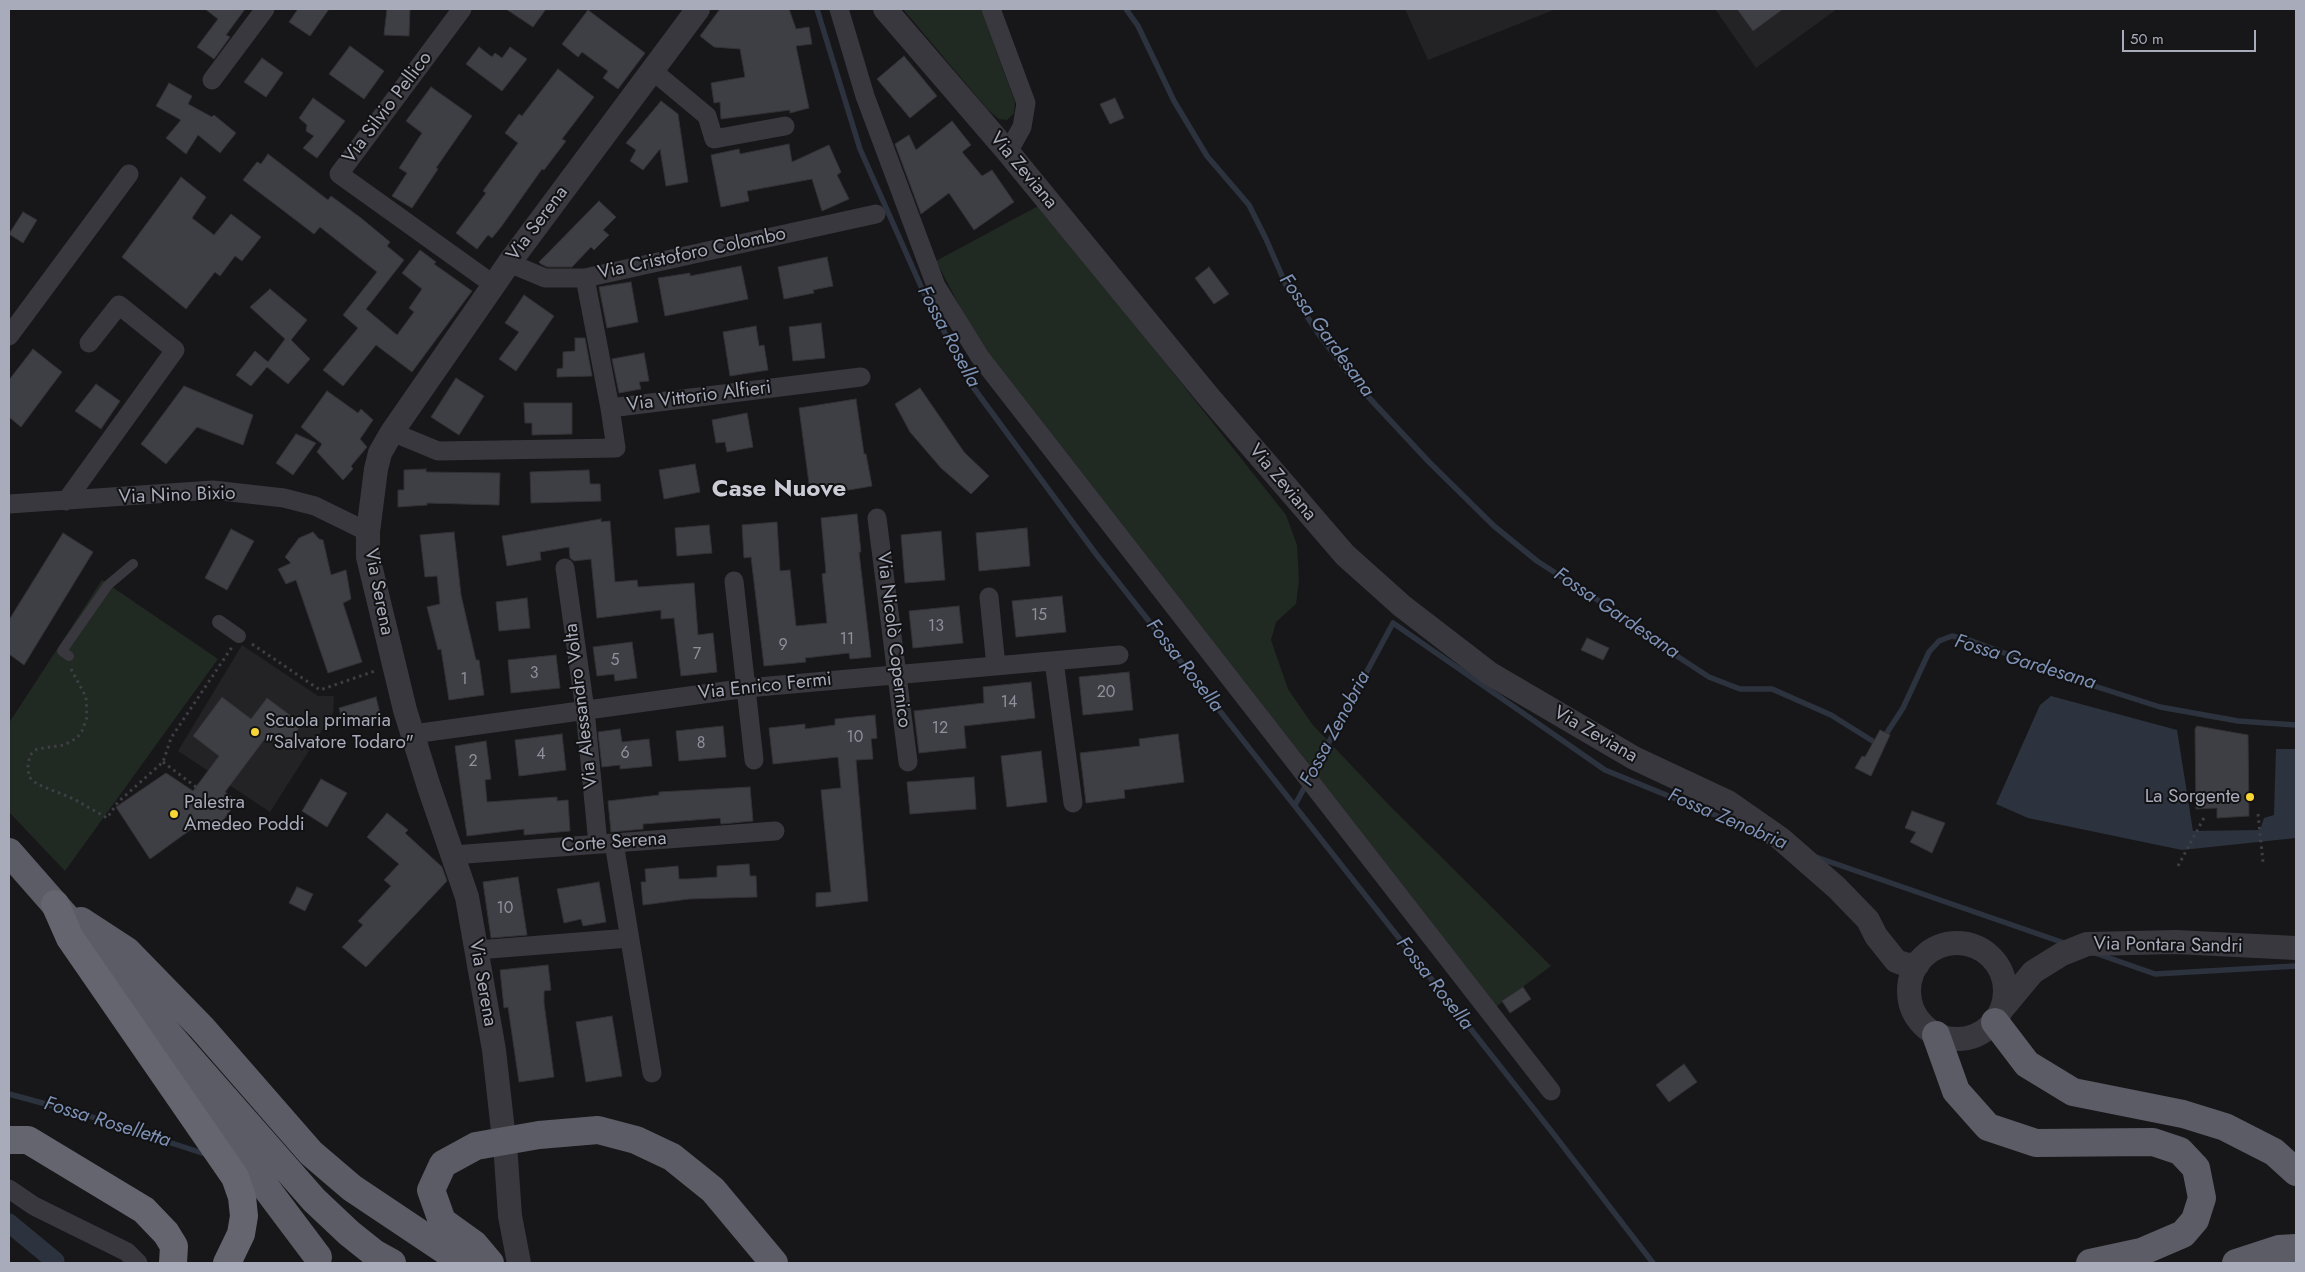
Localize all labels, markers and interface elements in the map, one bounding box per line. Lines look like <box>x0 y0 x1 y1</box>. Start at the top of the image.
scale bar <box>2125 20 2259 52</box>
text: 50 m <box>2130 28 2164 50</box>
street label: Via Silvio Pellico <box>339 48 437 168</box>
street label: Via Zeviana <box>984 128 1062 214</box>
street label: Via Serena <box>503 182 573 266</box>
street label: Via Cristoforo Colombo <box>596 223 788 285</box>
water label: Fossa Gardesana <box>1273 270 1379 402</box>
water label: Fossa Rosella <box>911 282 985 392</box>
street label: Via Vittorio Alfieri <box>625 377 773 417</box>
street label: Via Zeviana <box>1243 440 1321 526</box>
district label: Case Nuove <box>712 476 846 504</box>
street label: Via Nino Bixio <box>118 483 236 509</box>
street label: Via Serena <box>358 547 398 637</box>
street label: Via Nicolò Copernico <box>871 551 915 729</box>
water label: Fossa Gardesana <box>1549 563 1683 665</box>
house number: 15 <box>1031 606 1047 626</box>
water label: Fossa Rosella <box>1140 615 1228 717</box>
house number: 13 <box>928 617 944 637</box>
street label: Via Alessandro Volta <box>561 622 603 790</box>
house number: 11 <box>840 630 854 650</box>
water label: Fossa Gardesana <box>1952 630 2098 696</box>
house number: 9 <box>778 636 788 656</box>
house number: 7 <box>693 645 701 665</box>
house number: 5 <box>610 651 620 671</box>
house number: 3 <box>530 664 538 684</box>
water label: Fossa Zenobria <box>1296 667 1376 791</box>
street label: Via Enrico Fermi <box>697 669 833 705</box>
house number: 1 <box>460 670 468 690</box>
house number: 20 <box>1097 683 1115 703</box>
house number: 14 <box>1001 693 1017 713</box>
street label: Via Zeviana <box>1549 702 1641 768</box>
place label: Scuola primaria "Salvatore Todaro" <box>265 710 414 754</box>
house number: 12 <box>932 719 948 739</box>
marker: Scuola primaria "Salvatore Todaro" <box>249 726 261 738</box>
house number: 10 <box>847 728 863 748</box>
house number: 8 <box>697 734 705 754</box>
house number: 6 <box>620 744 630 764</box>
house number: 4 <box>536 745 546 765</box>
house number: 2 <box>468 752 478 772</box>
water label: Fossa Zenobria <box>1664 784 1790 856</box>
place label: La Sorgente <box>2145 786 2240 808</box>
marker: La Sorgente <box>2244 791 2256 803</box>
place label: Palestra Amedeo Poddi <box>184 792 305 836</box>
marker: Palestra Amedeo Poddi <box>168 808 180 820</box>
street label: Corte Serena <box>561 828 667 858</box>
house number: 10 <box>497 899 513 919</box>
water label: Fossa Rosella <box>1390 933 1478 1035</box>
street label: Via Pontara Sandri <box>2093 933 2243 959</box>
street label: Via Serena <box>463 938 501 1028</box>
water label: Fossa Roselletta <box>41 1092 173 1154</box>

